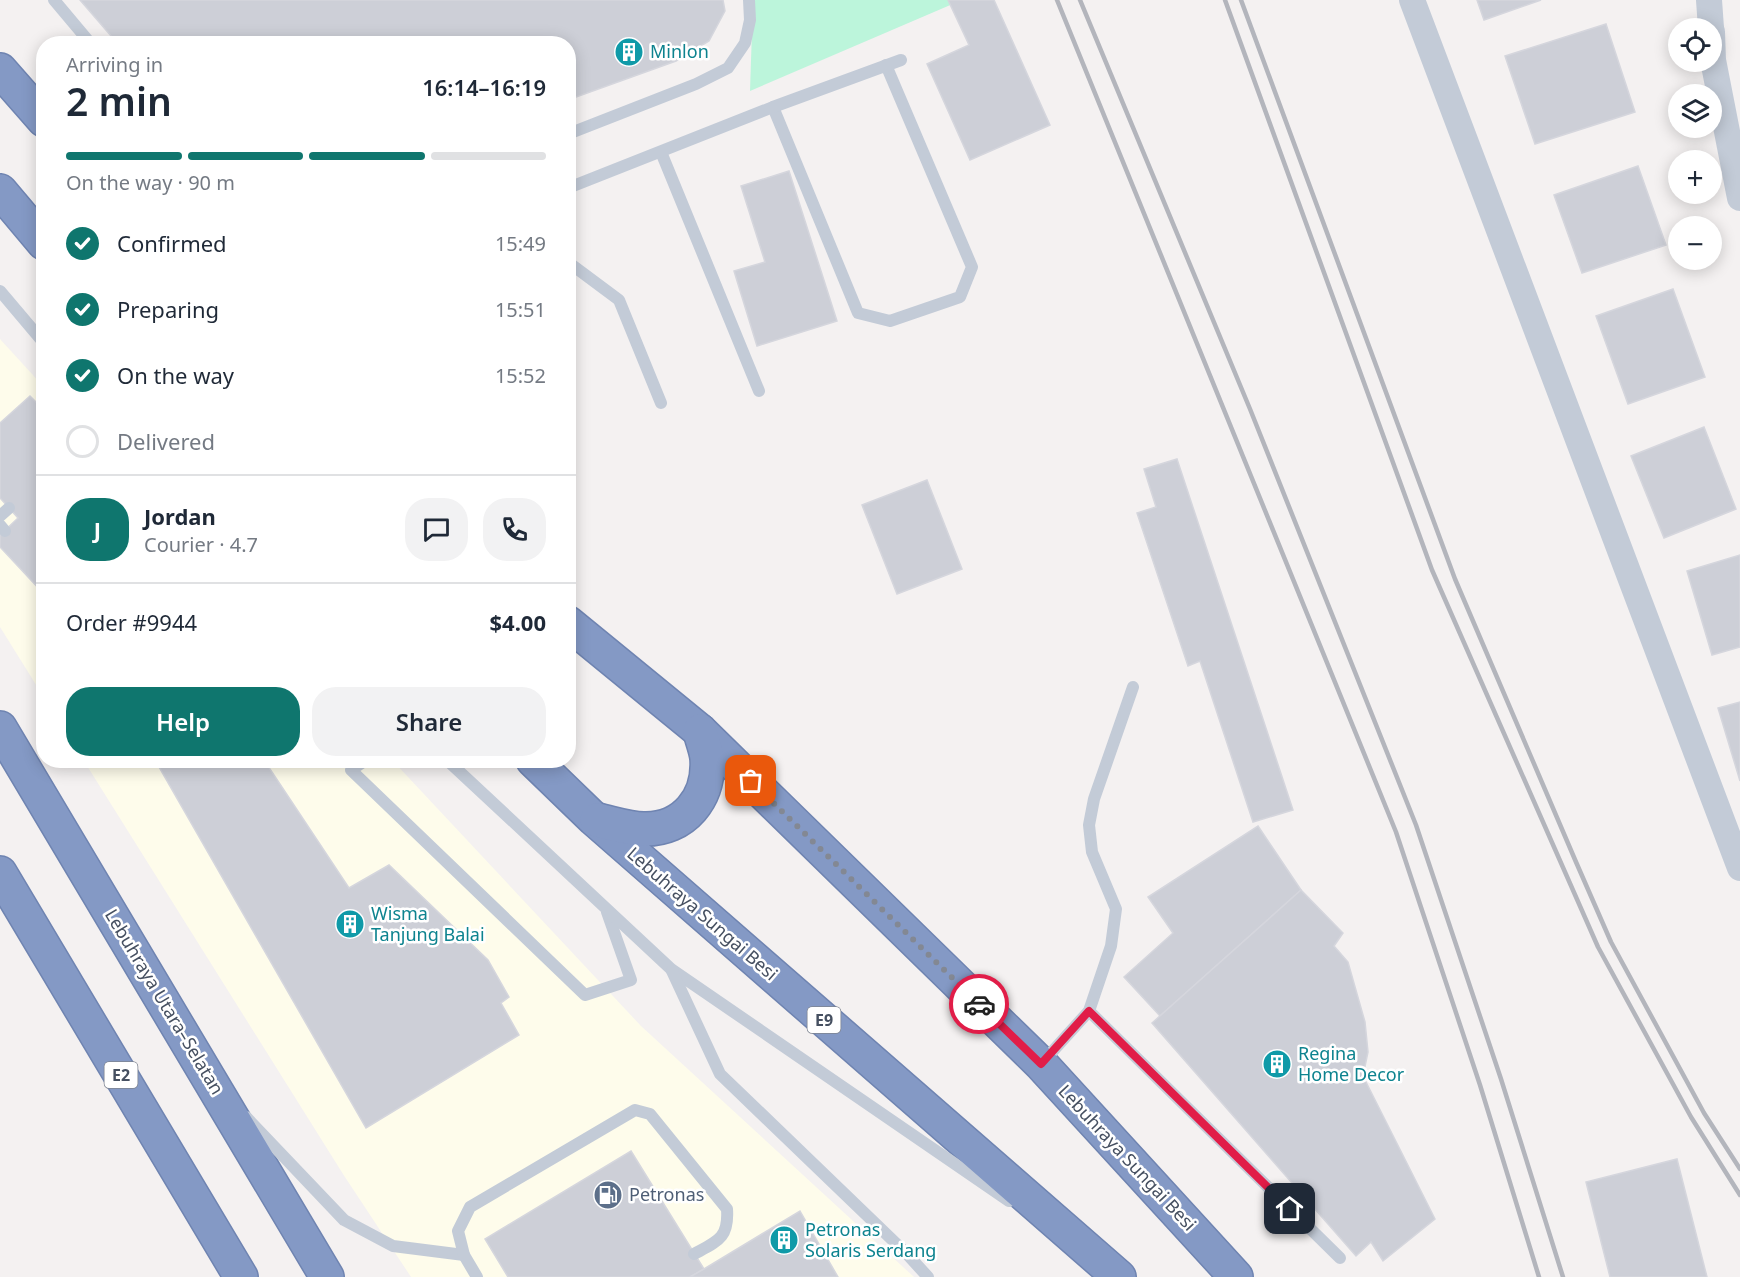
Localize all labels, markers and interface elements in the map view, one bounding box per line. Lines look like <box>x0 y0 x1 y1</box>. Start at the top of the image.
map controls <box>1668 18 1722 270</box>
button: locate <box>1668 18 1722 72</box>
building icon: Minlon <box>613 36 645 68</box>
place label: Minlon <box>650 39 709 63</box>
text: Arriving in <box>66 51 163 78</box>
text: 16:14–16:19 <box>422 72 546 102</box>
text: 2 min <box>66 74 172 127</box>
button: layers <box>1668 84 1722 138</box>
button: + <box>1668 150 1722 204</box>
text: On the way · 90 m <box>66 169 235 196</box>
button: − <box>1668 216 1722 270</box>
icon: check <box>66 227 99 260</box>
text: Confirmed <box>117 228 227 258</box>
text: 15:49 <box>495 230 546 257</box>
icon: check <box>66 293 99 326</box>
text: Preparing <box>117 294 219 324</box>
text: 15:51 <box>495 296 546 323</box>
icon: check <box>66 359 99 392</box>
text: On the way <box>117 360 234 390</box>
text: 15:52 <box>495 362 546 389</box>
text: Delivered <box>117 426 215 456</box>
button: chat <box>405 498 468 561</box>
button: phone <box>483 498 546 561</box>
text: Jordan <box>144 501 216 531</box>
text: J <box>94 514 101 544</box>
text: Courier · 4.7 <box>144 531 258 558</box>
text: Order #9944 <box>66 607 197 637</box>
text: $4.00 <box>489 607 546 637</box>
button: Help <box>66 687 300 756</box>
button: Share <box>312 687 546 756</box>
pin <box>725 755 776 806</box>
icon: bag <box>734 764 767 797</box>
street label: Lebuhraya Sungai Besi <box>622 841 783 985</box>
place label: Wisma Tanjung Balai <box>371 901 485 946</box>
street label: Lebuhraya Utara–Selatan <box>100 904 230 1099</box>
building icon: Wisma Tanjung Balai <box>334 908 366 940</box>
courier <box>949 974 1009 1034</box>
icon: car <box>963 988 996 1021</box>
road number: E9 <box>808 1007 840 1033</box>
place label: Regina Home Decor <box>1298 1041 1405 1086</box>
building icon: Regina Home Decor <box>1261 1048 1293 1080</box>
road number: E2 <box>104 1062 138 1088</box>
street label: Lebuhraya Sungai Besi <box>1054 1079 1202 1236</box>
fuel station icon: Petronas <box>592 1179 624 1211</box>
place label: Petronas <box>629 1182 704 1206</box>
pin <box>1264 1183 1315 1234</box>
icon: home <box>1273 1192 1306 1225</box>
place label: Petronas Solaris Serdang <box>805 1217 936 1262</box>
building icon: Petronas Solaris Serdang <box>768 1224 800 1256</box>

